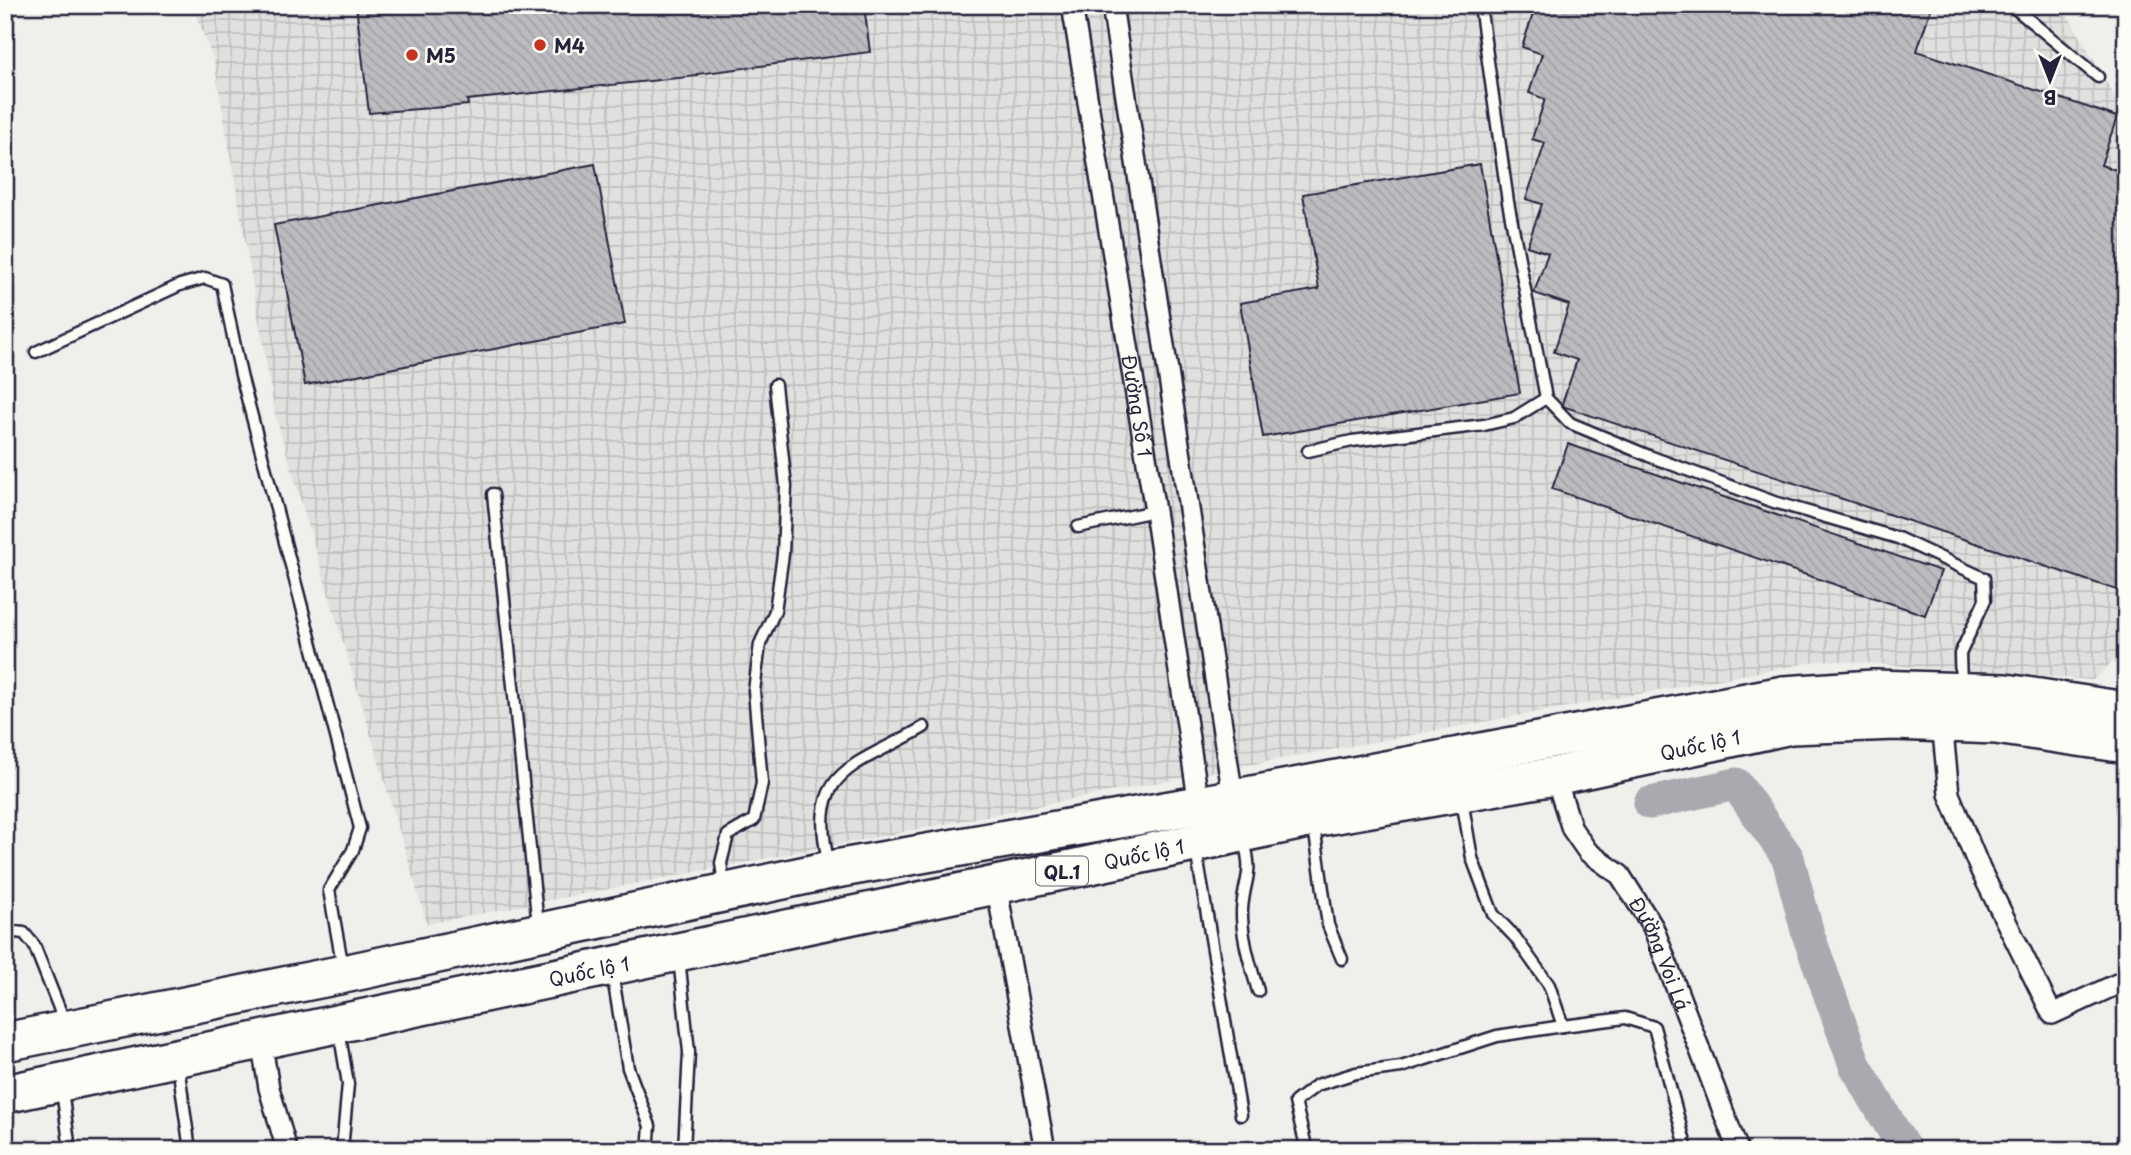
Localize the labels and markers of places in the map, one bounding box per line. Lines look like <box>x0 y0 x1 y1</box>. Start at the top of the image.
place label: M4 <box>554 31 585 59</box>
marker: M4 <box>532 37 548 53</box>
place label: M5 <box>426 41 456 69</box>
marker: M5 <box>404 47 420 63</box>

